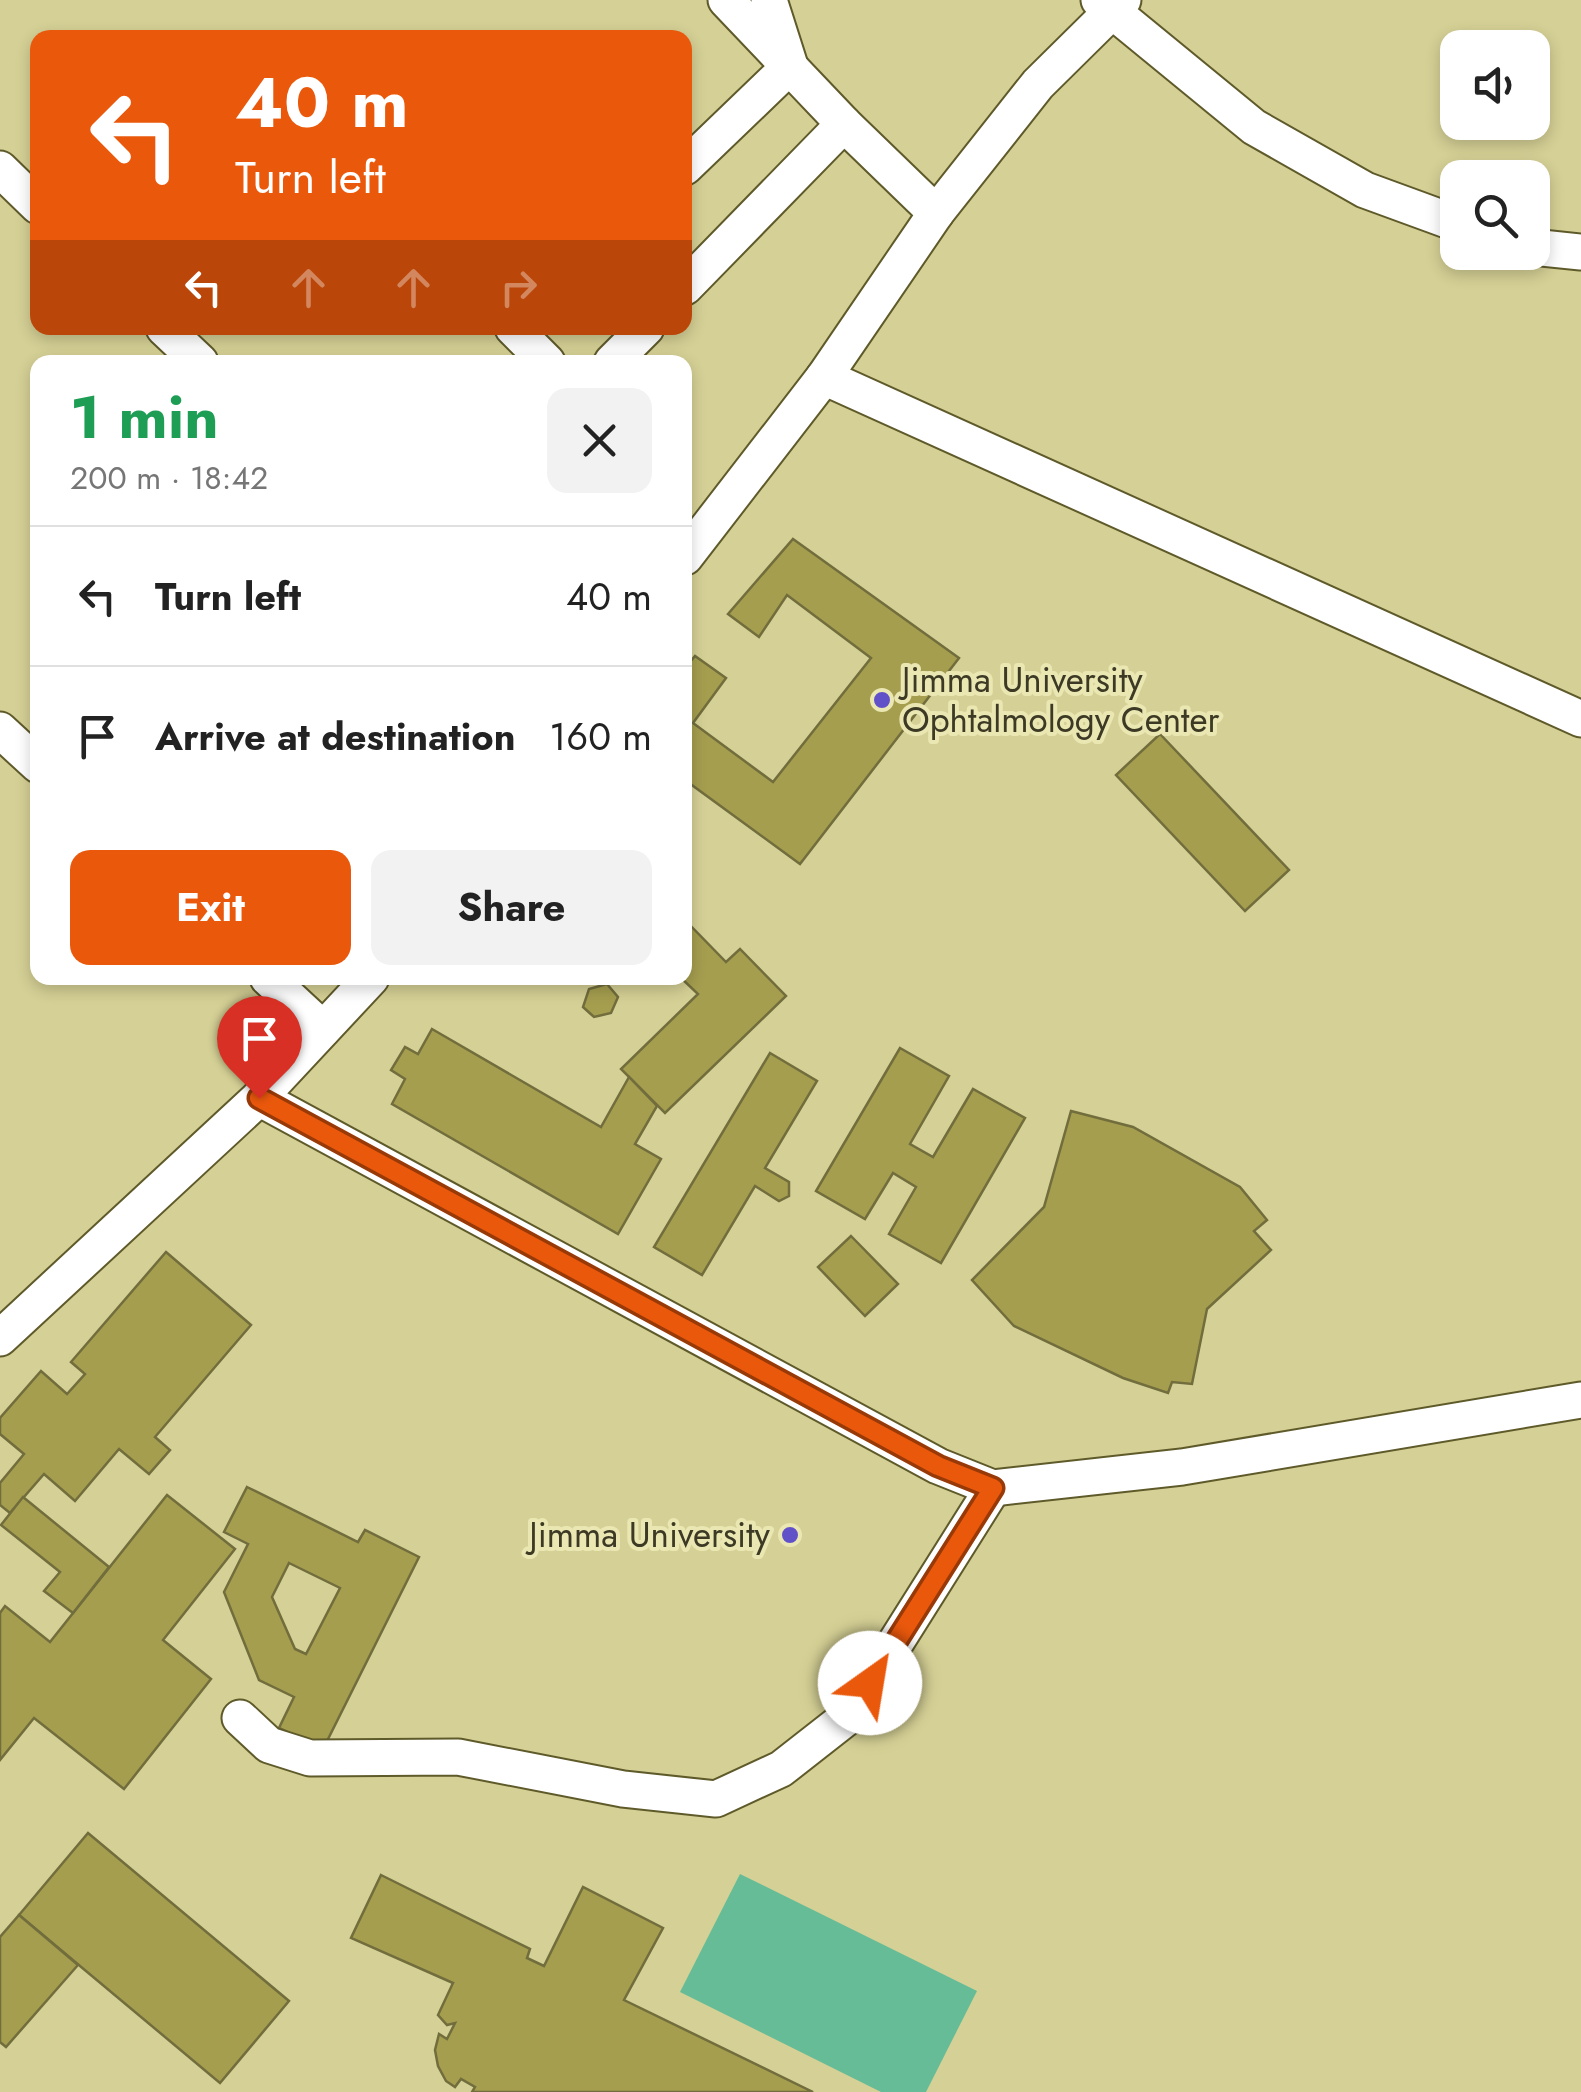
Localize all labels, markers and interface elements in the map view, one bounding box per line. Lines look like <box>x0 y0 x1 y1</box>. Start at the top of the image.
map controls <box>1440 30 1550 270</box>
button: sound <box>1440 30 1550 140</box>
text: 40 m <box>235 52 409 153</box>
icon: left <box>70 70 200 200</box>
text: Turn left <box>235 145 386 210</box>
button: search <box>1440 160 1550 270</box>
icon: left <box>176 260 231 315</box>
icon: ahead <box>281 260 336 315</box>
icon: ahead <box>386 260 441 315</box>
icon: right <box>491 260 546 315</box>
text: 1 min <box>70 374 219 461</box>
button: close <box>547 388 652 493</box>
text: 200 m · 18:42 <box>70 455 268 501</box>
icon: left <box>70 569 125 624</box>
text: Turn left <box>155 569 301 624</box>
text: 40 m <box>566 569 652 624</box>
place label: Jimma University Ophtalmology Center <box>898 655 1220 745</box>
marker: Jimma University Ophtalmology Center <box>871 689 893 711</box>
icon: arrive <box>70 709 125 764</box>
text: Arrive at destination <box>155 709 516 764</box>
text: 160 m <box>549 709 652 764</box>
button: Exit <box>70 850 351 965</box>
button: Share <box>371 850 652 965</box>
pin <box>217 996 302 1099</box>
icon: arrive <box>232 1011 287 1066</box>
place label: Jimma University <box>525 1510 771 1560</box>
marker: Jimma University <box>779 1524 801 1546</box>
position arrow <box>818 1631 922 1735</box>

